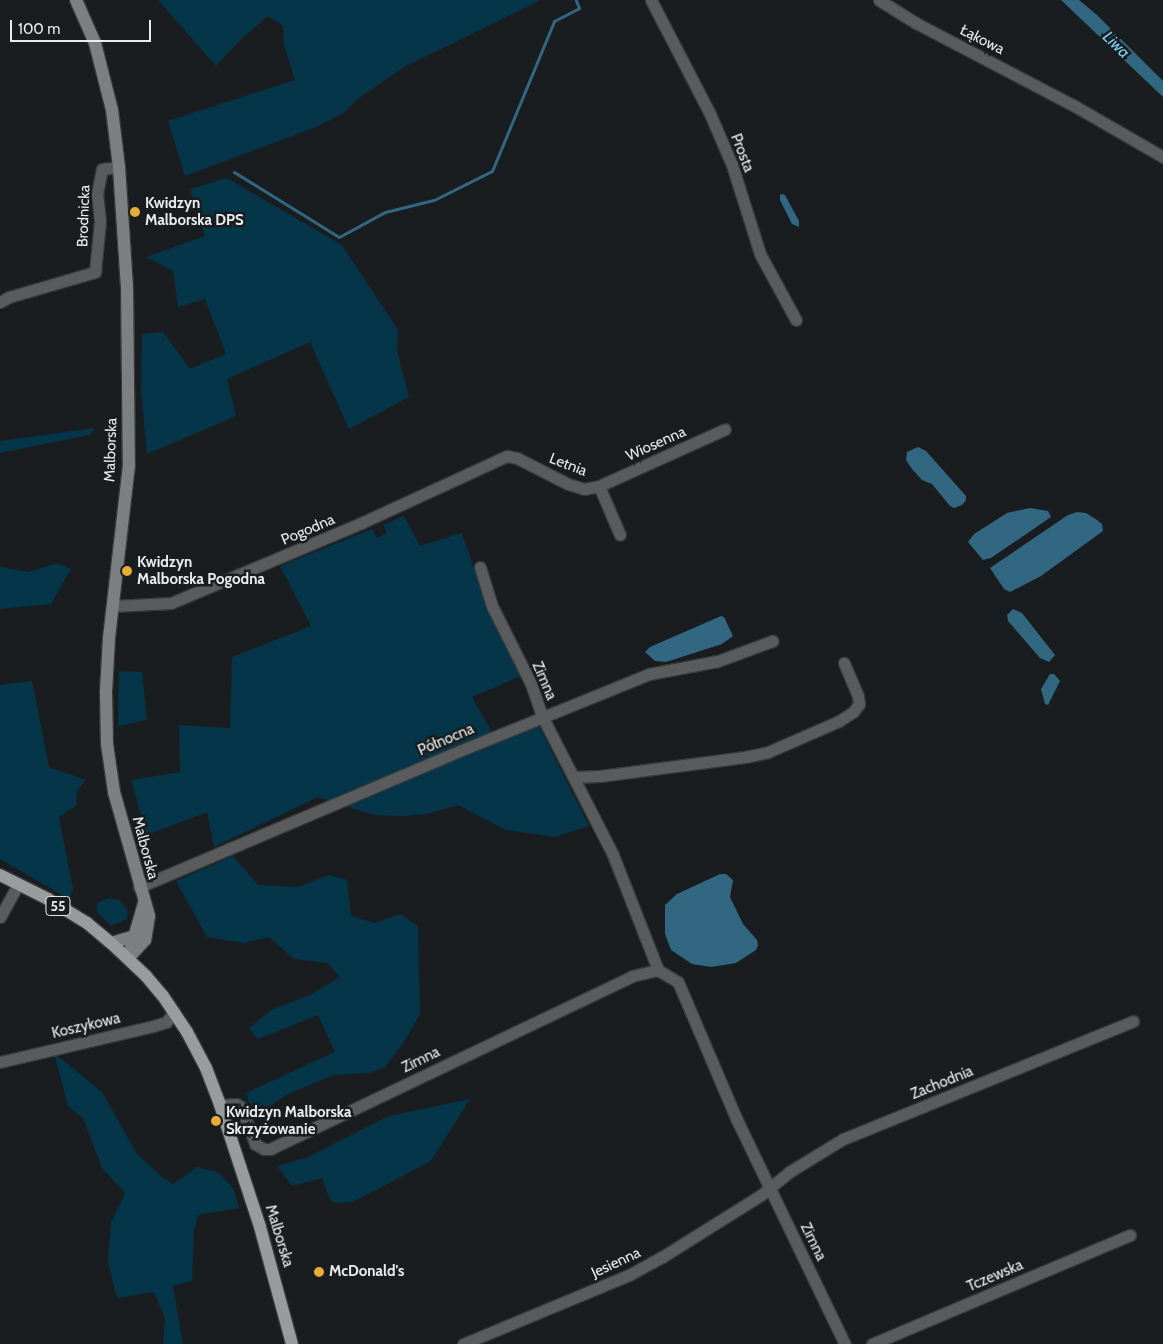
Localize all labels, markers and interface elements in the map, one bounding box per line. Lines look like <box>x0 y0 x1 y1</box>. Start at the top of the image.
scale bar <box>12 10 154 42</box>
text: 100 m <box>18 20 60 38</box>
street label: Łąkowa <box>957 21 1007 59</box>
water label: Liwa <box>1099 28 1133 62</box>
street label: Prosta <box>726 131 758 175</box>
street label: Brodnicka <box>74 185 94 247</box>
place label: Kwidzyn Malborska DPS <box>145 194 244 229</box>
marker: Kwidzyn Malborska DPS <box>129 206 141 218</box>
street label: Malborska <box>101 418 121 482</box>
street label: Wiosenna <box>623 423 689 465</box>
street label: Letnia <box>547 450 589 480</box>
street label: Pogodna <box>279 511 337 549</box>
place label: Kwidzyn Malborska Pogodna <box>137 553 265 588</box>
marker: Kwidzyn Malborska Pogodna <box>121 565 133 577</box>
street label: Zimna <box>528 659 560 703</box>
street label: Północna <box>415 720 477 760</box>
street label: Malborska <box>128 815 162 881</box>
road number: 55 <box>44 894 72 918</box>
street label: Koszykowa <box>50 1009 122 1043</box>
street label: Zimna <box>399 1043 443 1077</box>
street label: Zachodnia <box>908 1062 976 1104</box>
place label: Kwidzyn Malborska Skrzyżowanie <box>226 1103 352 1138</box>
marker: Kwidzyn Malborska Skrzyżowanie <box>210 1115 222 1127</box>
street label: Malborska <box>261 1203 297 1269</box>
street label: Zimna <box>796 1220 830 1264</box>
street label: Jesienna <box>588 1244 644 1282</box>
street label: Tczewska <box>964 1256 1026 1296</box>
place label: McDonald's <box>329 1263 404 1281</box>
marker: McDonald's <box>313 1266 325 1278</box>

